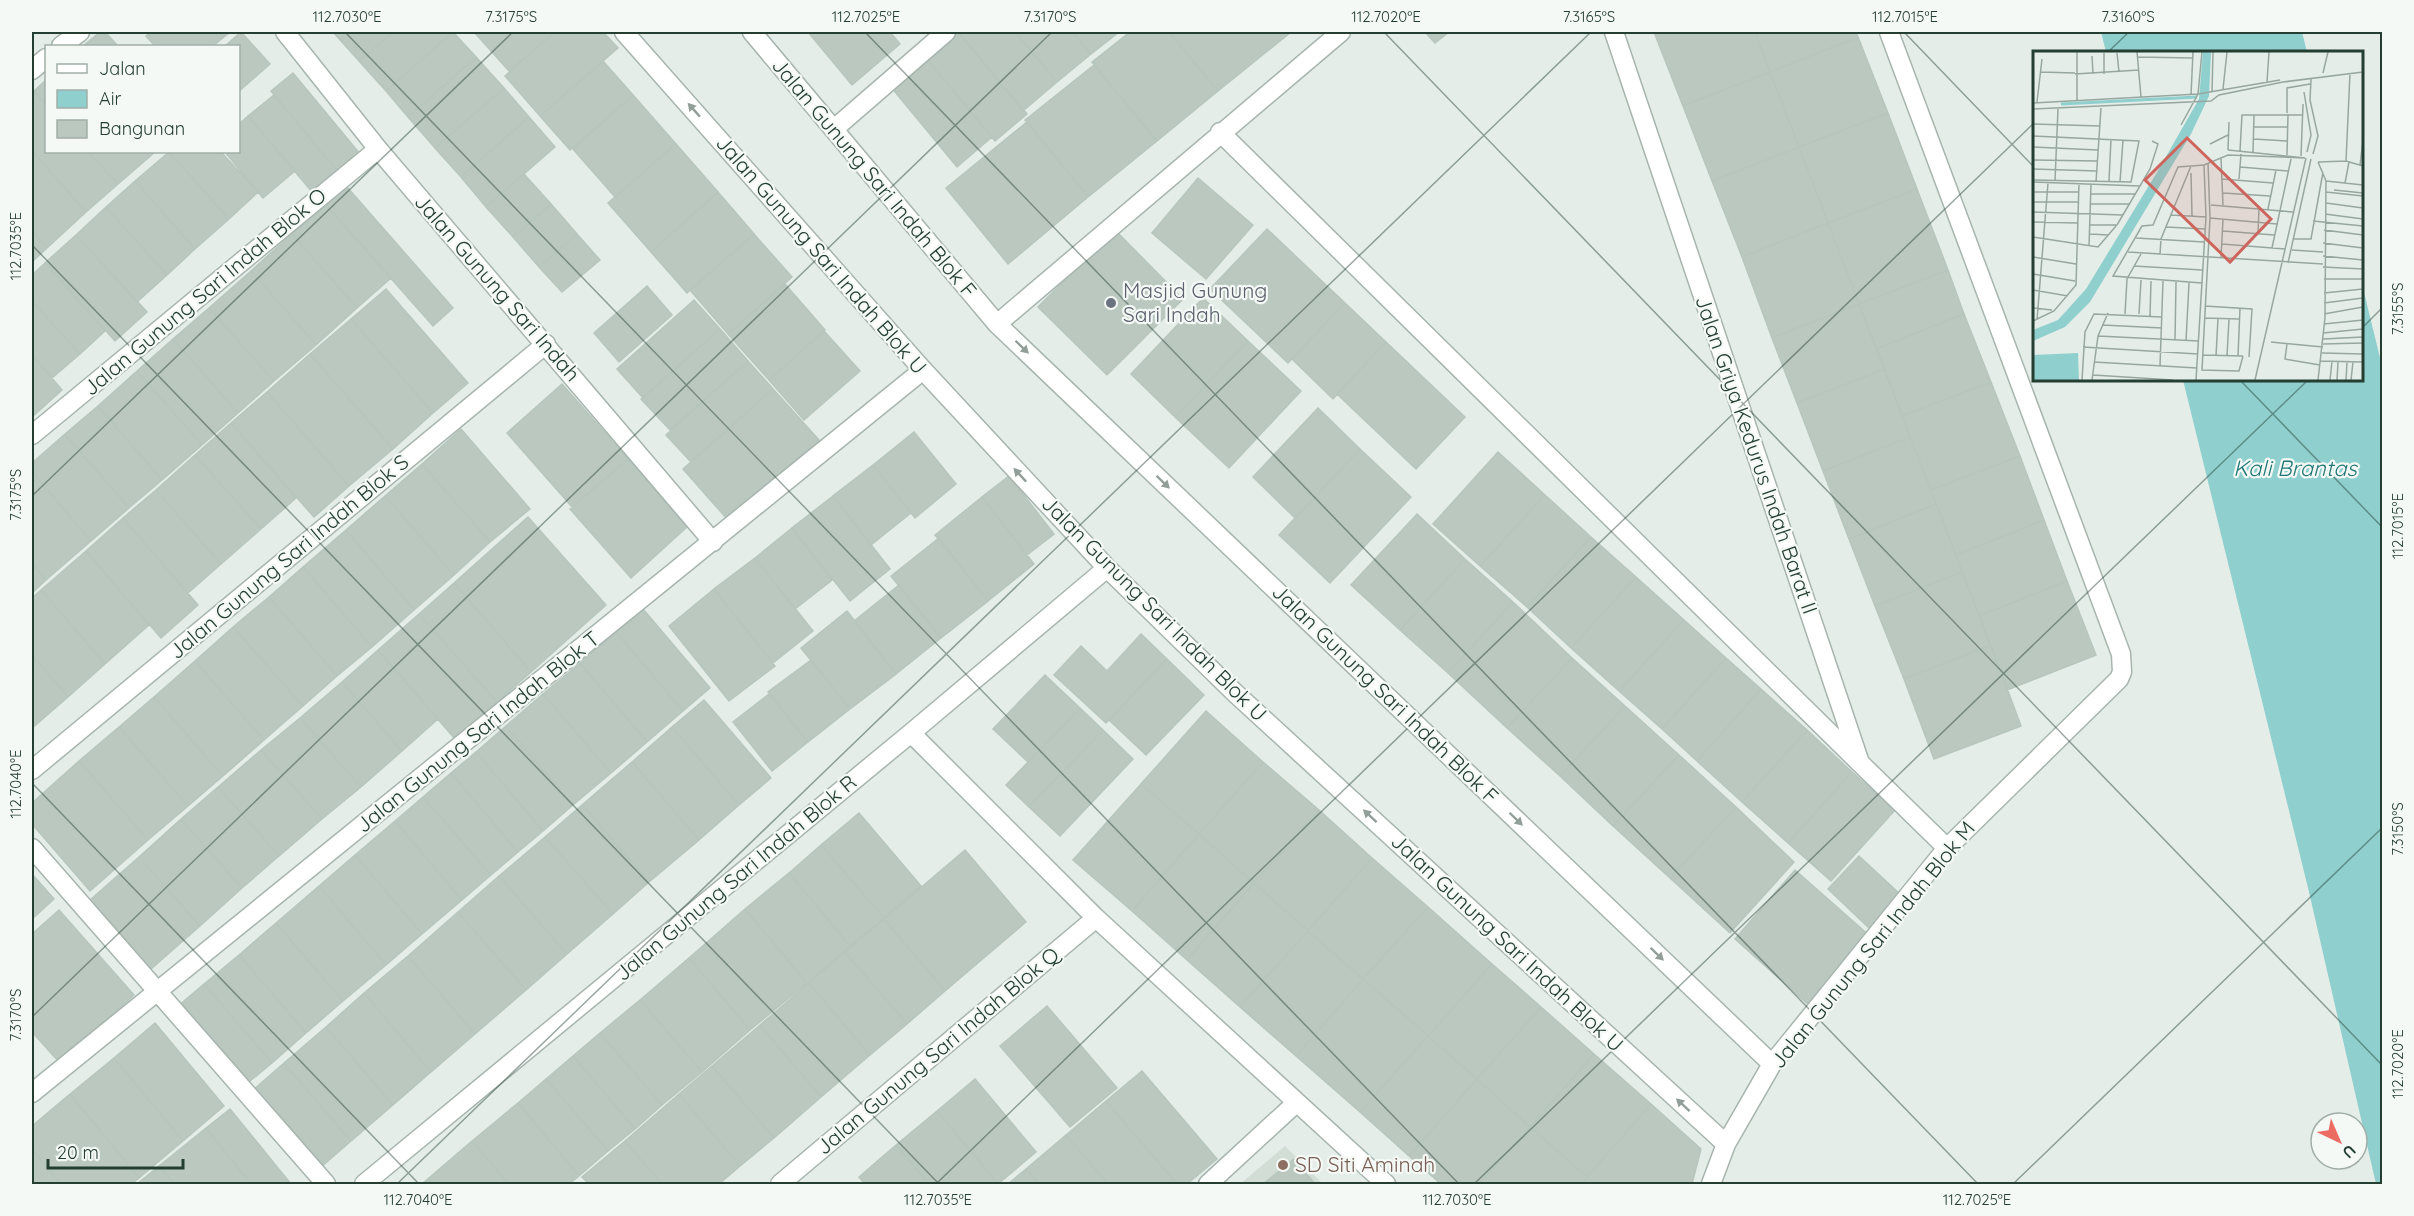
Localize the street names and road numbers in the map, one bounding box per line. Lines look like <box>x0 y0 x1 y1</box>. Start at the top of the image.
street label: Jalan Gunung Sari Indah Blok F <box>767 52 983 302</box>
street label: Jalan Gunung Sari Indah Blok U <box>711 130 933 379</box>
street label: Jalan Gunung Sari Indah Blok O <box>78 182 331 401</box>
street label: Jalan Gunung Sari Indah <box>409 188 586 386</box>
street label: Jalan Griya Kedurus Indah Barat II <box>1690 292 1824 617</box>
street label: Jalan Gunung Sari Indah Blok S <box>163 448 413 664</box>
street label: Jalan Gunung Sari Indah Blok U <box>1037 490 1273 726</box>
street label: Jalan Gunung Sari Indah Blok F <box>1267 578 1504 809</box>
street label: Jalan Gunung Sari Indah Blok T <box>350 625 604 838</box>
street label: Jalan Gunung Sari Indah Blok R <box>609 769 861 986</box>
street label: Jalan Gunung Sari Indah Blok M <box>1764 816 1980 1073</box>
street label: Jalan Gunung Sari Indah Blok U <box>1386 828 1629 1057</box>
street label: Jalan Gunung Sari Indah Blok Q <box>811 940 1065 1160</box>

